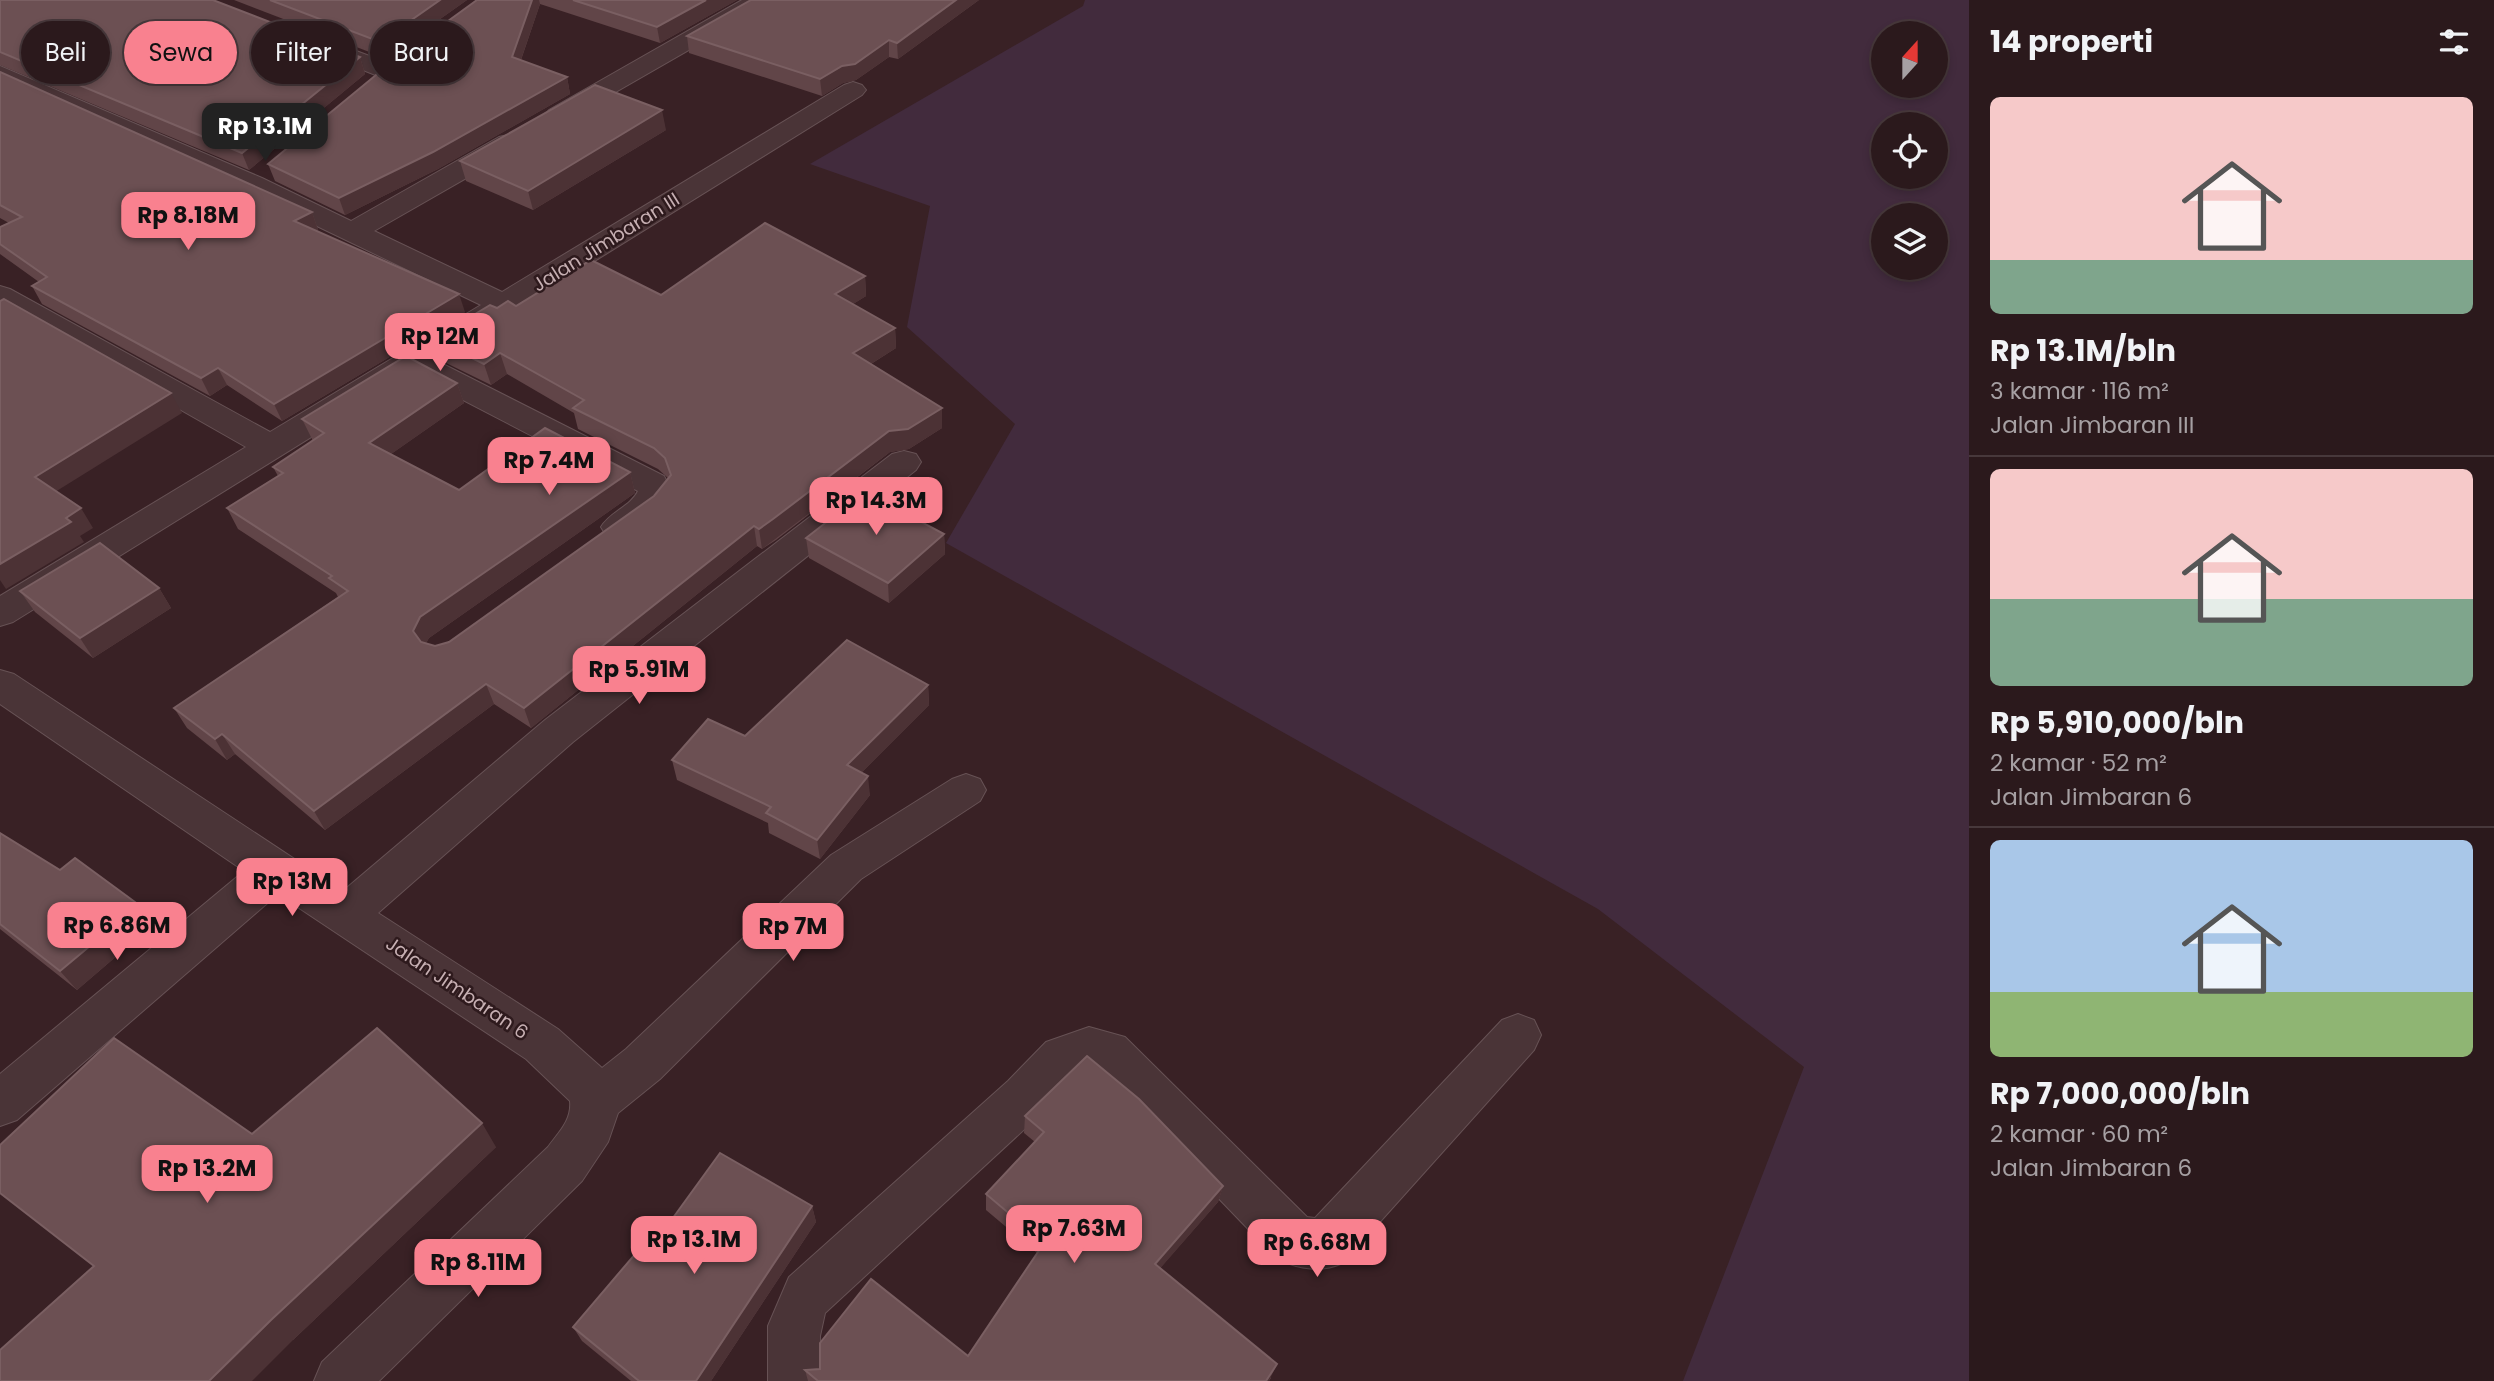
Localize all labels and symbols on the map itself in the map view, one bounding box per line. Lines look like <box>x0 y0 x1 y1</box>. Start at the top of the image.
north arrow <box>1871 21 1948 98</box>
pin: Rp 13.1M <box>193 104 337 163</box>
street label: Jalan Jimbaran III <box>527 186 685 298</box>
pin: Rp 8.18M <box>116 192 260 252</box>
pin: Rp 12M <box>383 314 497 373</box>
pin: Rp 7.4M <box>484 438 614 497</box>
pin: Rp 14.3M <box>804 477 948 537</box>
pin: Rp 5.91M <box>567 646 711 706</box>
pin: Rp 13M <box>235 858 349 918</box>
pin: Rp 6.86M <box>45 902 189 962</box>
pin: Rp 7M <box>744 904 842 963</box>
street label: Jalan Jimbaran 6 <box>380 930 534 1046</box>
pin: Rp 13.2M <box>135 1146 279 1205</box>
pin: Rp 7.63M <box>1002 1206 1146 1265</box>
pin: Rp 13.1M <box>622 1216 766 1276</box>
pin: Rp 6.68M <box>1245 1220 1389 1279</box>
pin: Rp 8.11M <box>406 1240 550 1299</box>

